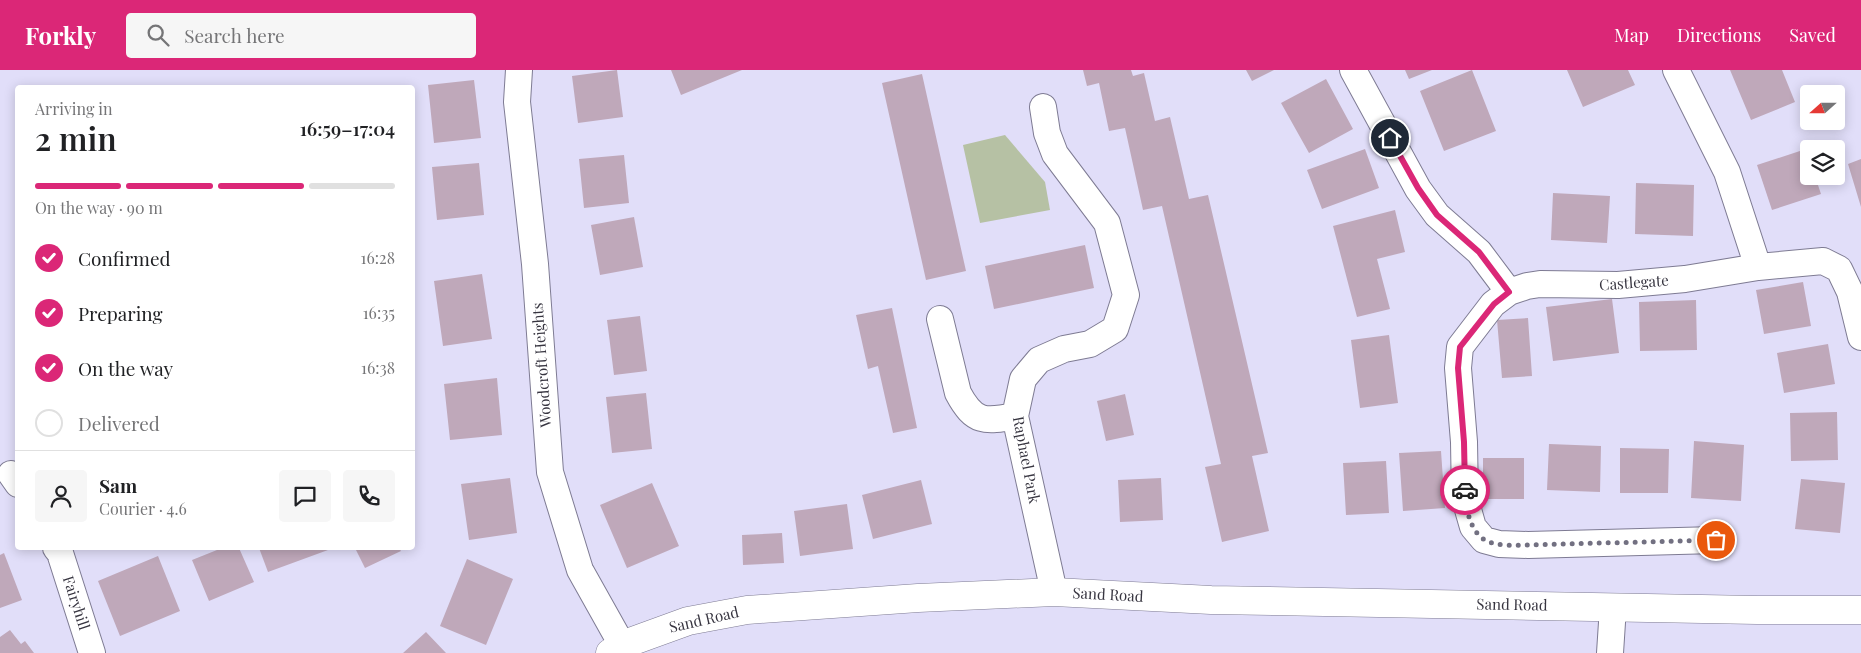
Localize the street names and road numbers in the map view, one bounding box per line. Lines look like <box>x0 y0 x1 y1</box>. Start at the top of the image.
street label: Castlegate <box>1598 270 1669 294</box>
street label: Woodcroft Heights <box>527 302 555 429</box>
street label: Raphael Park <box>1009 414 1045 506</box>
street label: Fairyhill <box>59 573 95 632</box>
street label: Sand Road <box>1072 582 1144 606</box>
street label: Sand Road <box>1476 593 1548 615</box>
street label: Sand Road <box>667 601 741 637</box>

